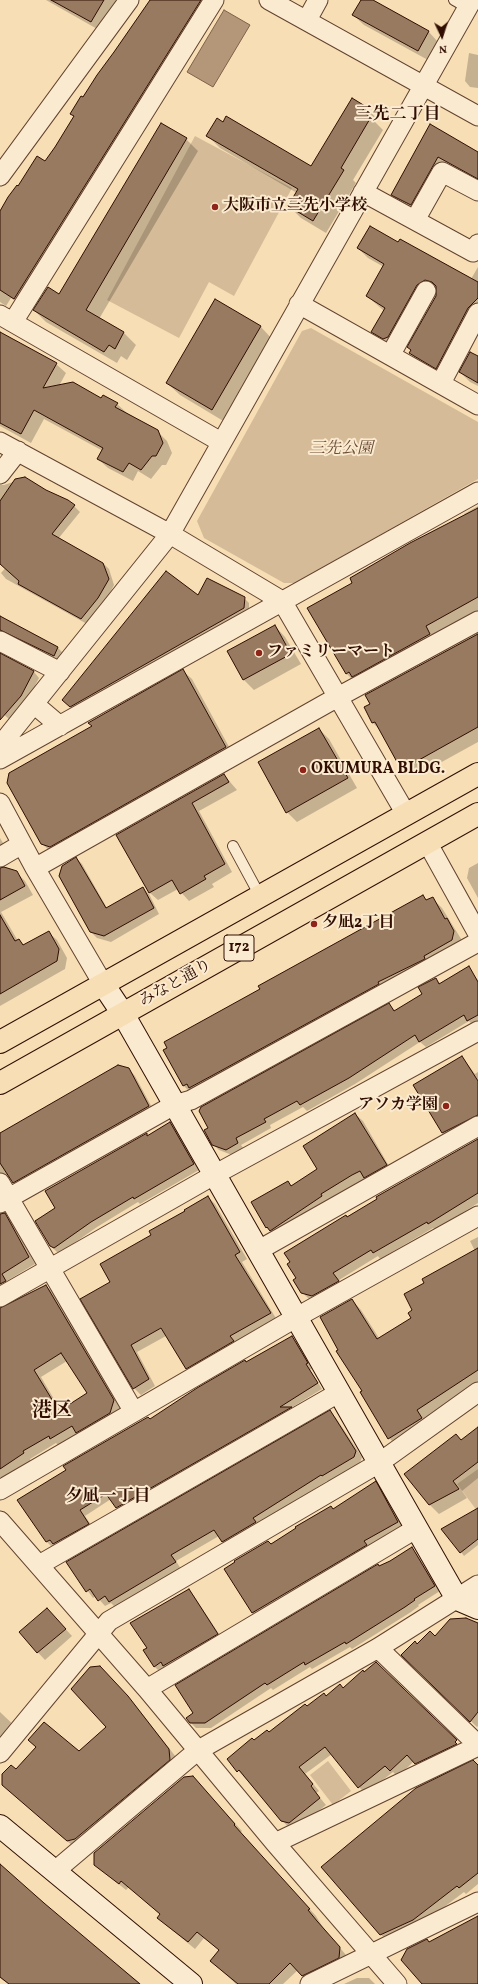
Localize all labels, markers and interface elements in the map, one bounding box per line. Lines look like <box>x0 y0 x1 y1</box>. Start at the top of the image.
north arrow <box>422 16 462 56</box>
text: N <box>438 41 447 56</box>
district label: 三先二丁目 <box>356 106 440 126</box>
place label: 大阪市立三先小学校 <box>223 197 367 217</box>
marker: 大阪市立三先小学校 <box>210 202 220 212</box>
park label: 三先公園 <box>309 440 373 460</box>
place label: ファミリーマート <box>267 643 395 663</box>
marker: ファミリーマート <box>254 648 264 658</box>
place label: OKUMURA BLDG. <box>311 760 445 780</box>
marker: OKUMURA BLDG. <box>298 765 308 775</box>
place label: 夕凪2丁目 <box>322 914 394 934</box>
marker: 夕凪2丁目 <box>309 919 319 929</box>
road number: 172 <box>224 935 254 961</box>
street label: みなと通り <box>136 956 216 1012</box>
place label: アソカ学園 <box>358 1096 438 1116</box>
marker: アソカ学園 <box>441 1101 451 1111</box>
district label: 港区 <box>32 1400 72 1424</box>
district label: 夕凪一丁目 <box>66 1488 150 1508</box>

